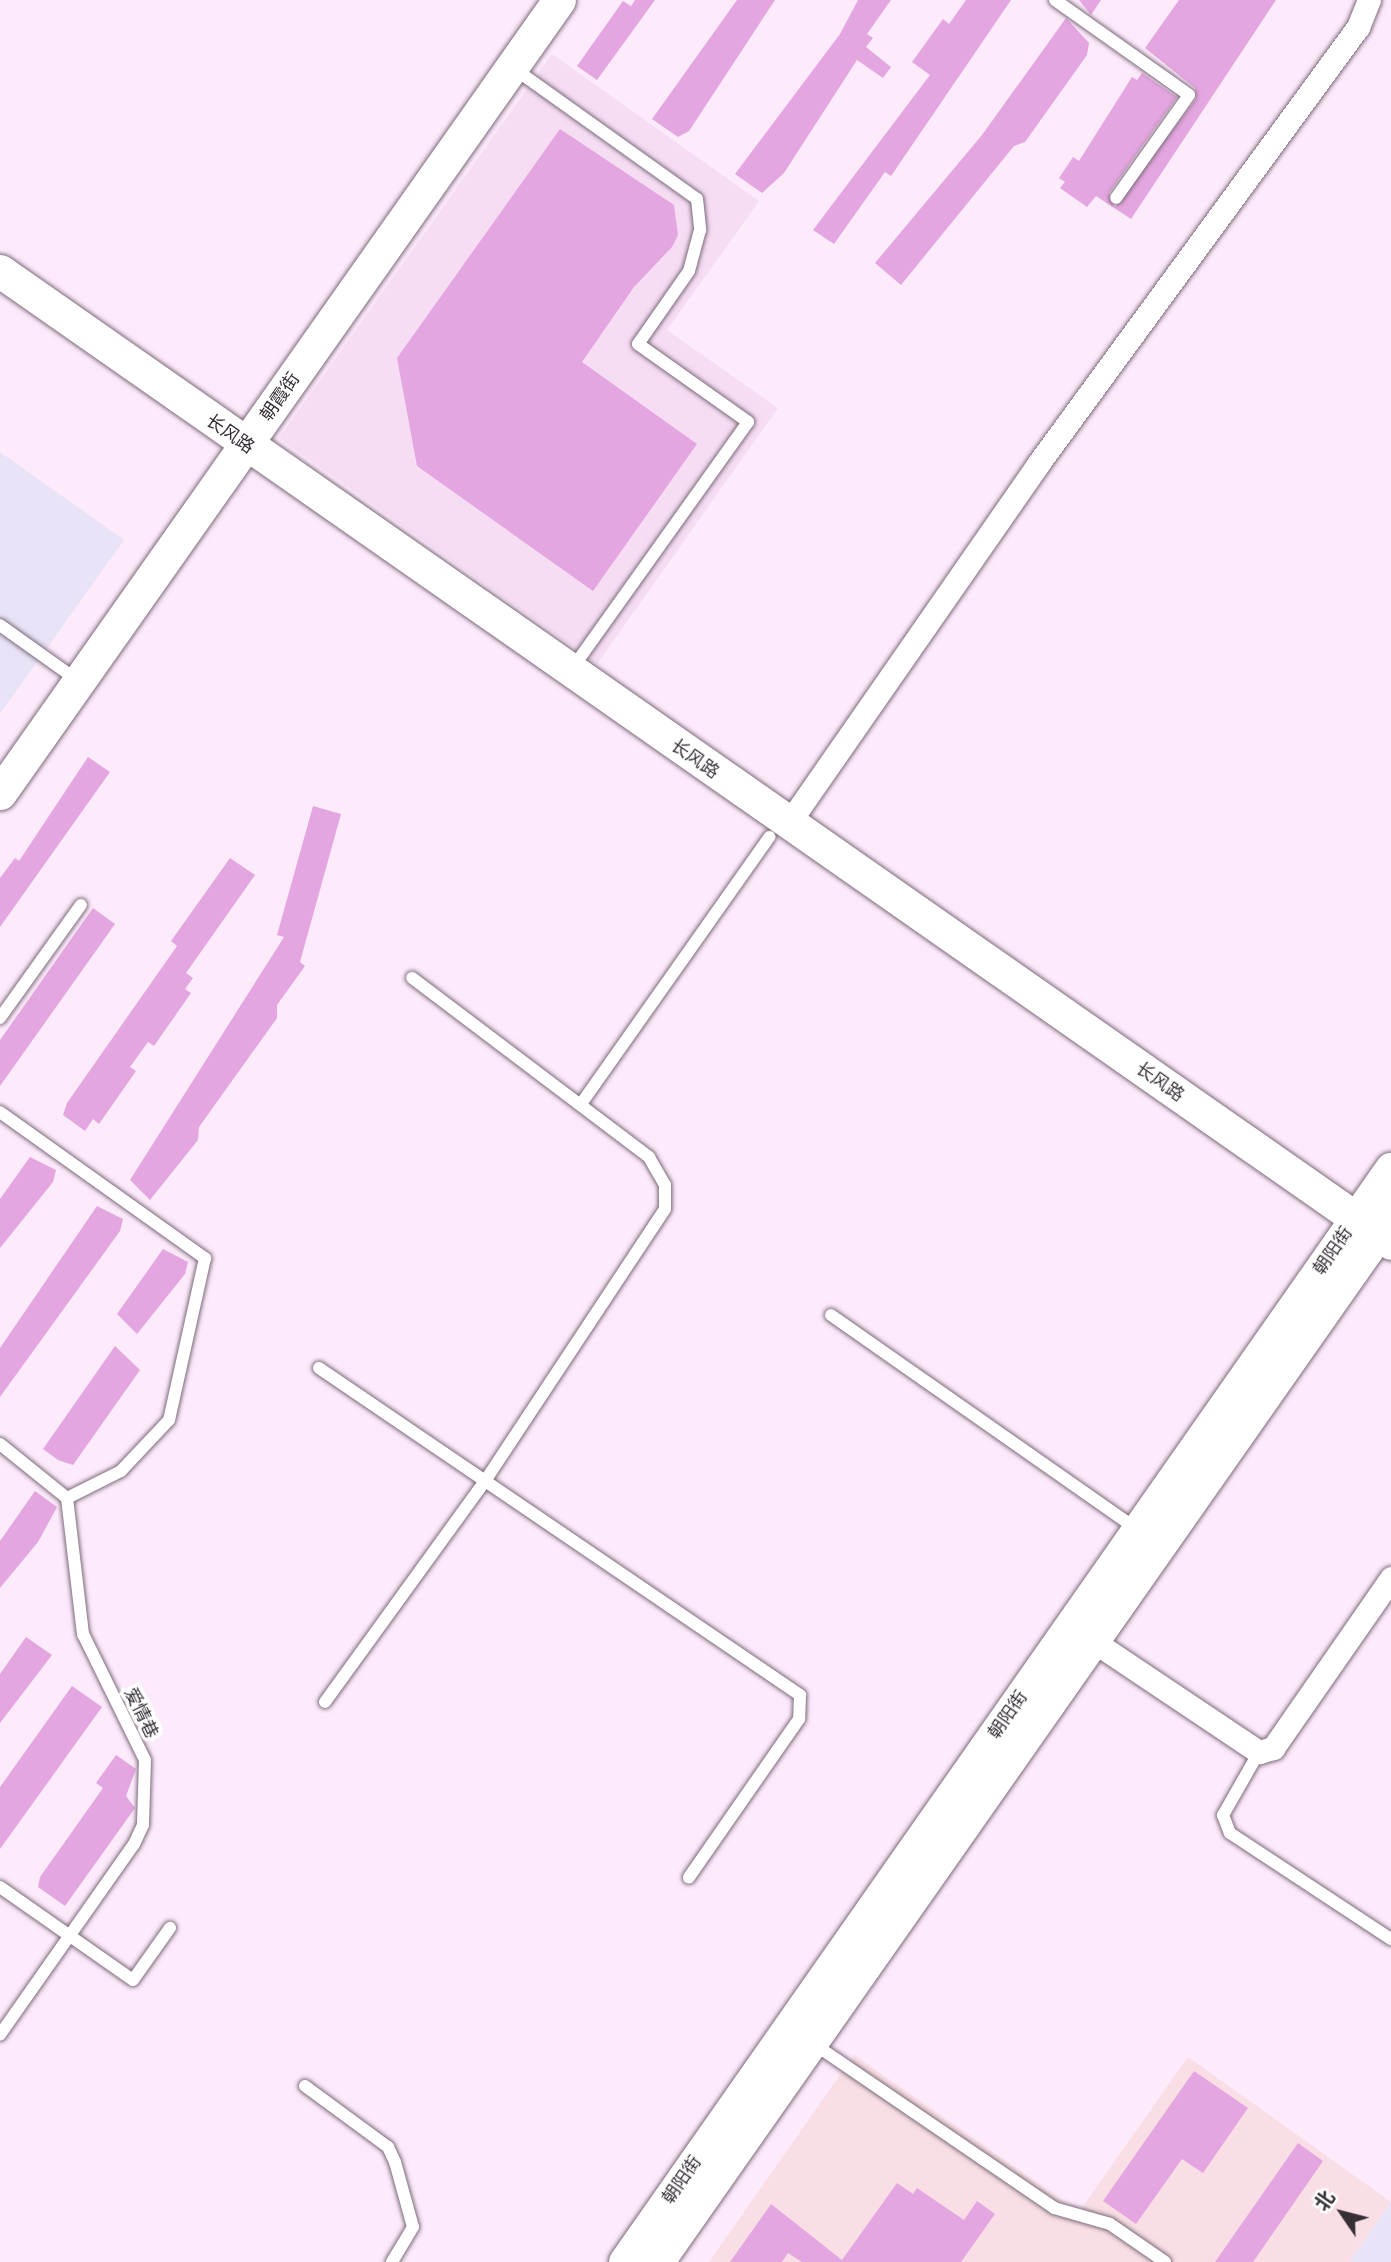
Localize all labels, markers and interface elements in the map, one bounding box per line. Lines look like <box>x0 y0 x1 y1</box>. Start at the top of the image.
street label: 朝霞街 <box>256 369 304 425</box>
street label: 长风路 <box>202 410 258 458</box>
street label: 长风路 <box>667 735 723 783</box>
street label: 长风路 <box>1132 1058 1188 1106</box>
street label: 朝阳街 <box>1309 1223 1357 1279</box>
street label: 爱情巷 <box>119 1684 163 1742</box>
street label: 朝阳街 <box>984 1687 1032 1743</box>
street label: 朝阳街 <box>658 2152 706 2208</box>
north arrow <box>1307 2178 1377 2248</box>
text: 北 <box>1310 2186 1340 2216</box>

